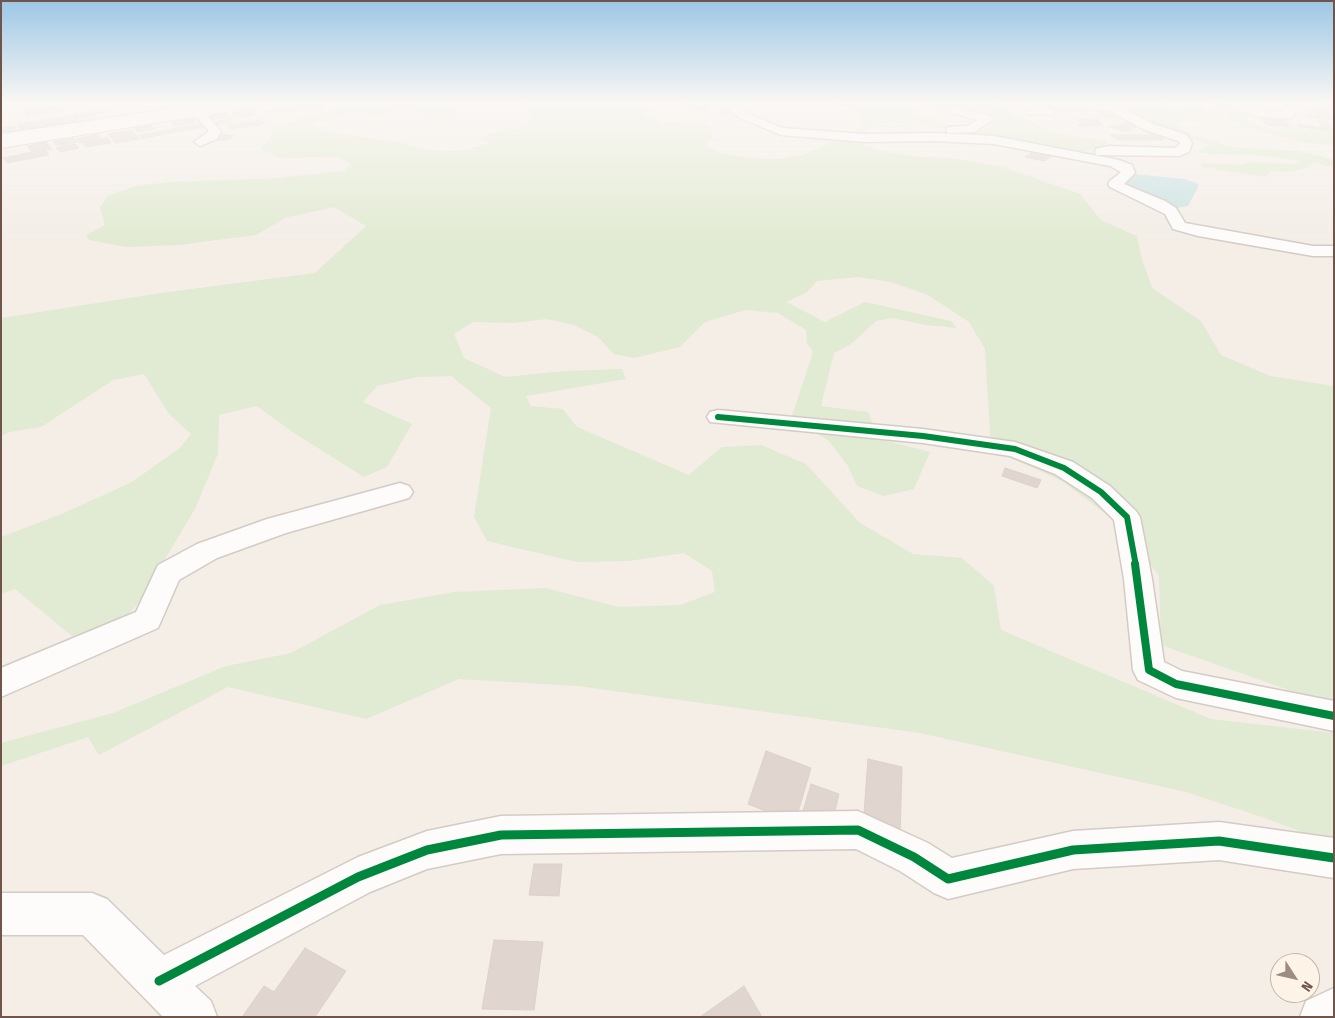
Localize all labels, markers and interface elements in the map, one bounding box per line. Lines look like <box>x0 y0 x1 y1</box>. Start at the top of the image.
north arrow <box>1270 953 1320 1003</box>
text: N <box>1298 978 1316 995</box>

